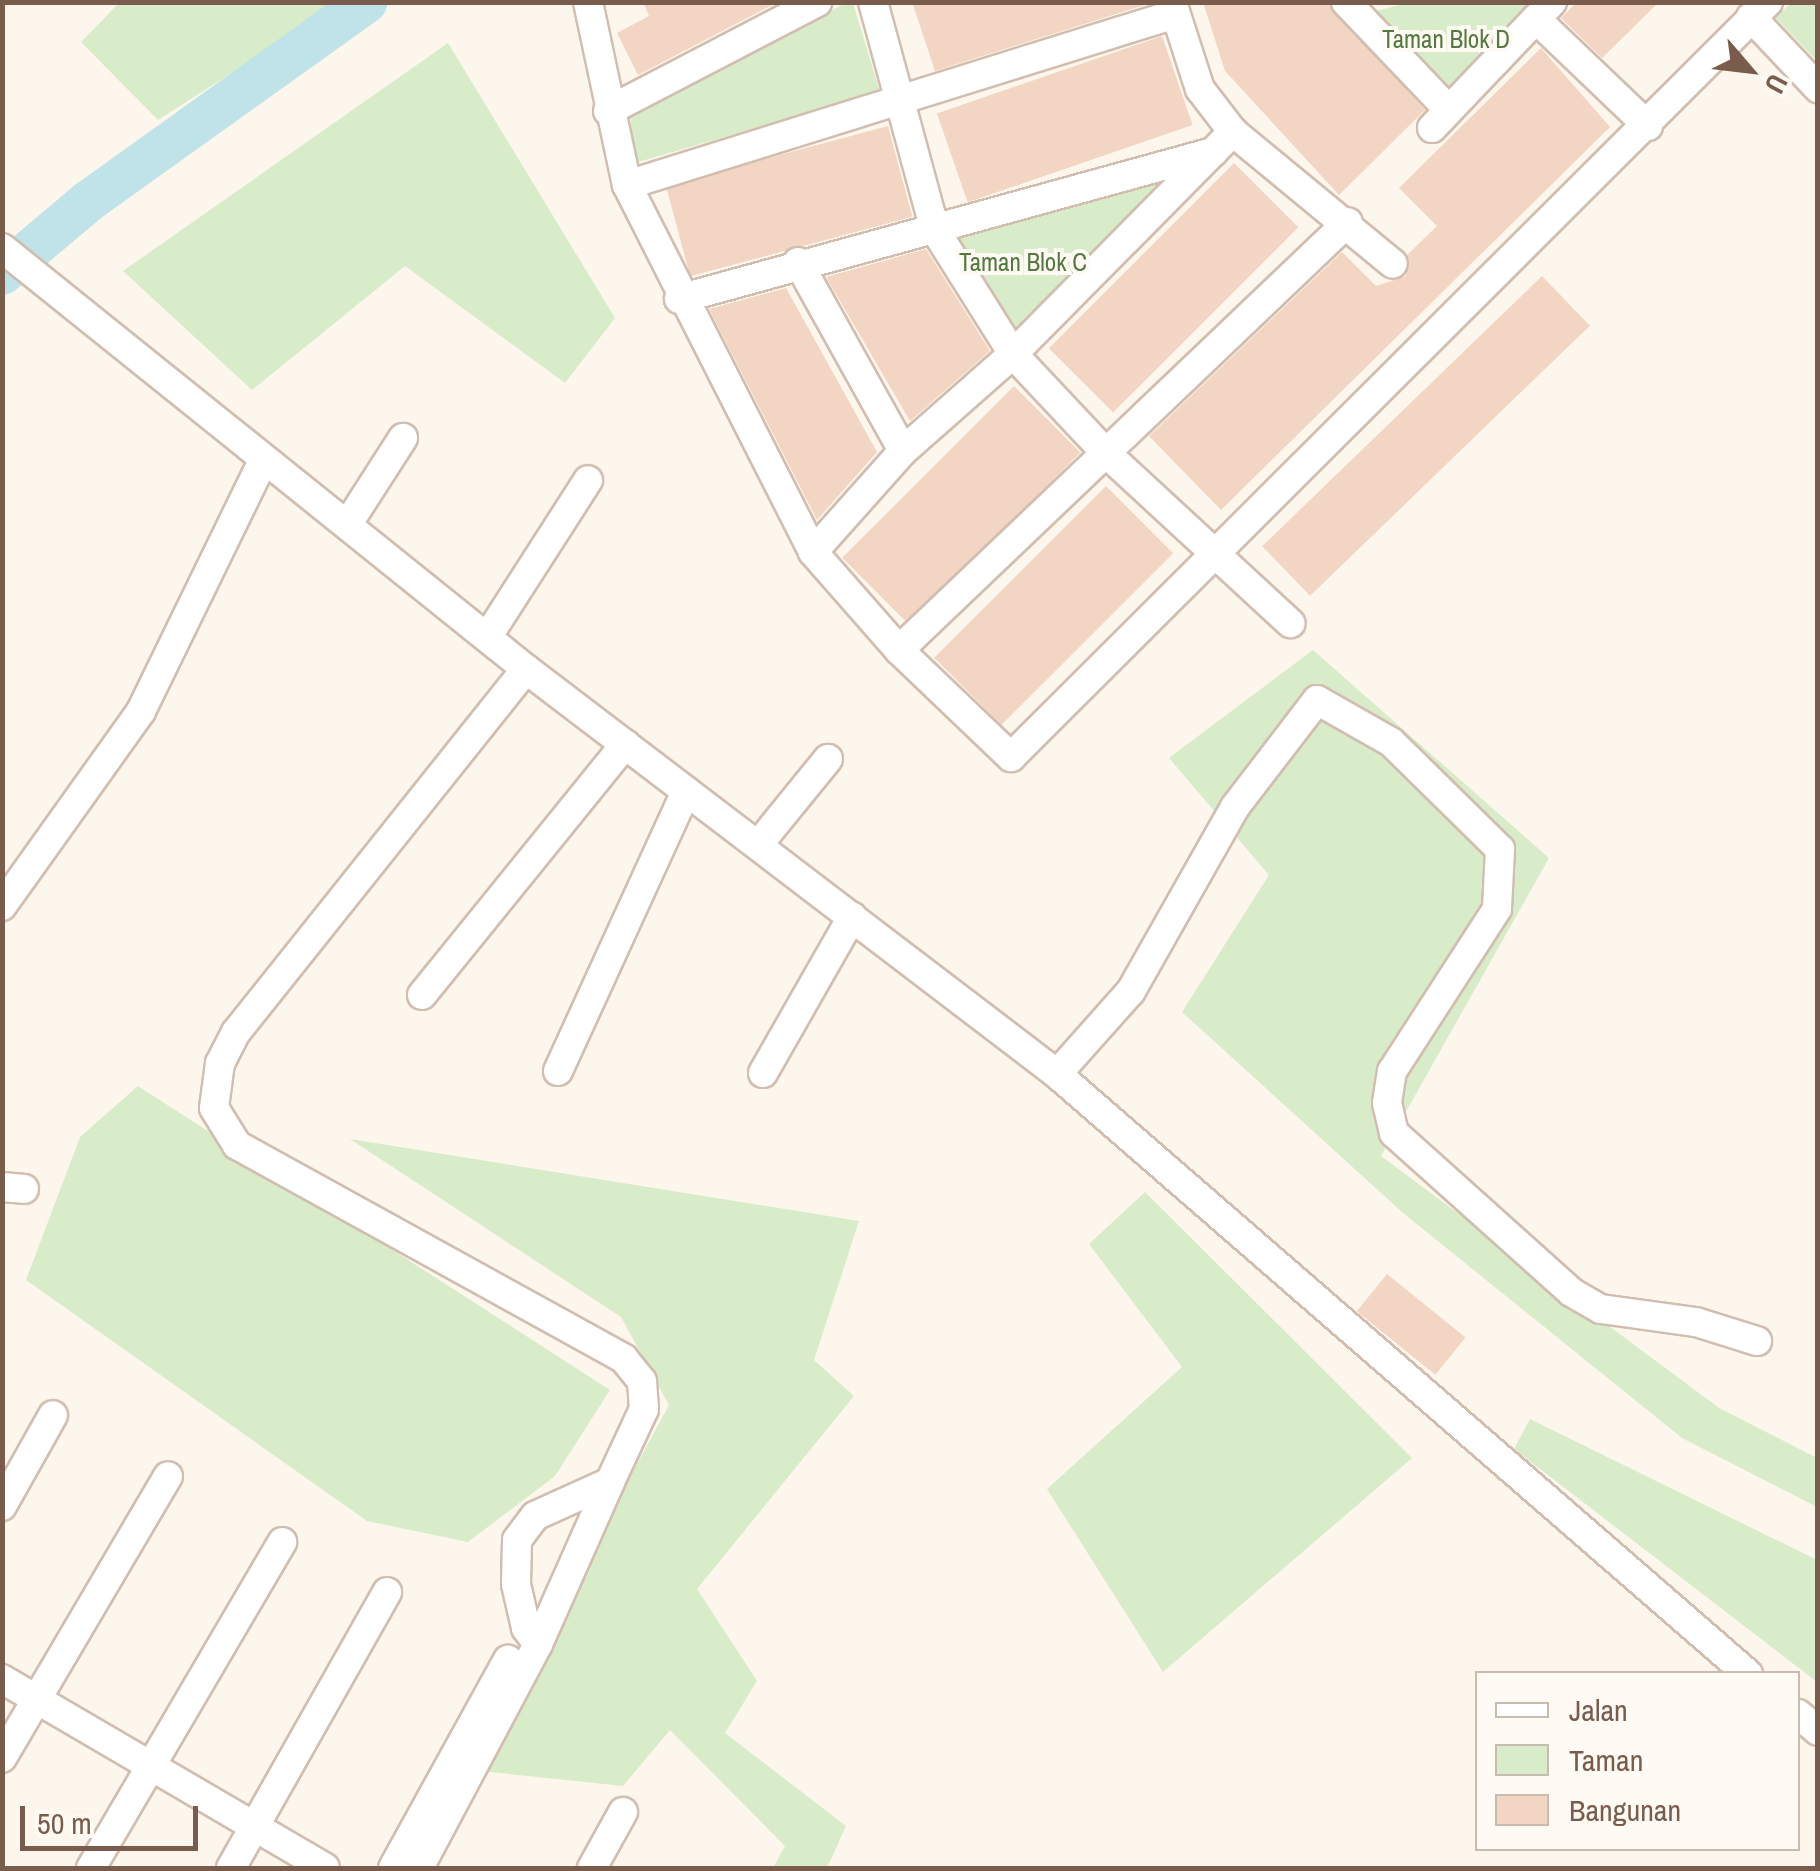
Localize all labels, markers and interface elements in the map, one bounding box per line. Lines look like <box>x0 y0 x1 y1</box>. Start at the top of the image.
north arrow <box>1700 20 1800 120</box>
park label: Taman Blok D <box>1382 24 1510 54</box>
text: U <box>1756 68 1797 100</box>
park label: Taman Blok C <box>959 247 1087 277</box>
legend <box>1475 1671 1800 1851</box>
text: Jalan <box>1569 1690 1628 1730</box>
text: Taman <box>1569 1740 1643 1780</box>
scale bar <box>25 1786 202 1848</box>
text: Bangunan <box>1569 1790 1681 1830</box>
text: 50 m <box>37 1803 92 1843</box>

